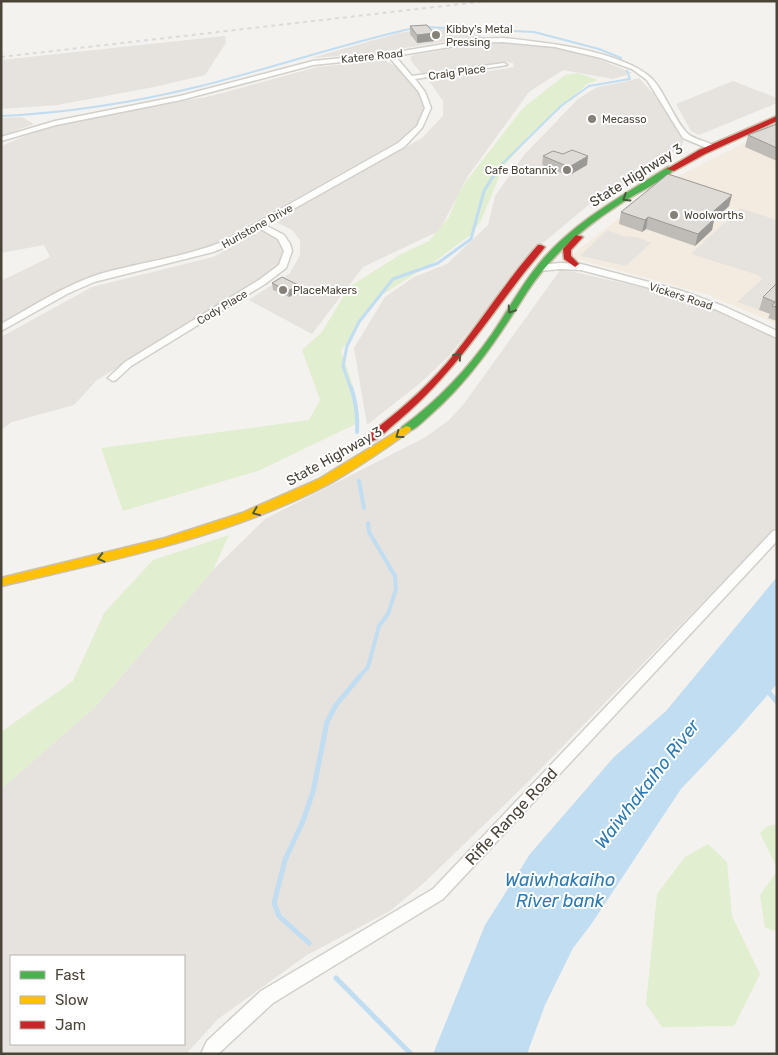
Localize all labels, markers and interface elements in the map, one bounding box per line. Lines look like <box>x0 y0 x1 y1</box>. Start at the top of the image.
place label: Kibby's Metal Pressing <box>446 23 513 49</box>
marker: Kibby's Metal Pressing <box>430 29 442 41</box>
street label: Katere Road <box>341 47 404 66</box>
street label: Craig Place <box>428 62 486 83</box>
marker: Mecasso <box>586 113 598 125</box>
place label: Mecasso <box>602 113 647 126</box>
street label: State Highway 3 <box>587 140 686 211</box>
place label: Cafe Botannix <box>485 164 557 177</box>
marker: Cafe Botannix <box>561 164 573 176</box>
one-way arrow <box>622 192 631 201</box>
street label: Hurlstone Drive <box>219 201 295 251</box>
marker: Woolworths <box>668 209 680 221</box>
place label: Woolworths <box>684 209 744 222</box>
street label: Vickers Road <box>647 280 714 313</box>
marker: PlaceMakers <box>277 284 289 296</box>
place label: PlaceMakers <box>293 284 358 297</box>
street label: Cody Place <box>195 287 250 328</box>
one-way arrow <box>508 305 517 314</box>
one-way arrow <box>452 352 461 362</box>
street label: State Highway 3 <box>284 423 385 490</box>
one-way arrow <box>395 429 405 438</box>
one-way arrow <box>252 506 261 516</box>
one-way arrow <box>96 552 105 563</box>
water label: Waiwhakaiho River <box>590 714 705 853</box>
street label: Rifle Range Road <box>461 764 561 869</box>
water label: Waiwhakaiho River bank <box>505 869 615 912</box>
legend <box>10 955 185 1045</box>
text: Fast <box>55 966 85 984</box>
text: Slow <box>55 991 88 1009</box>
text: Jam <box>55 1016 86 1034</box>

